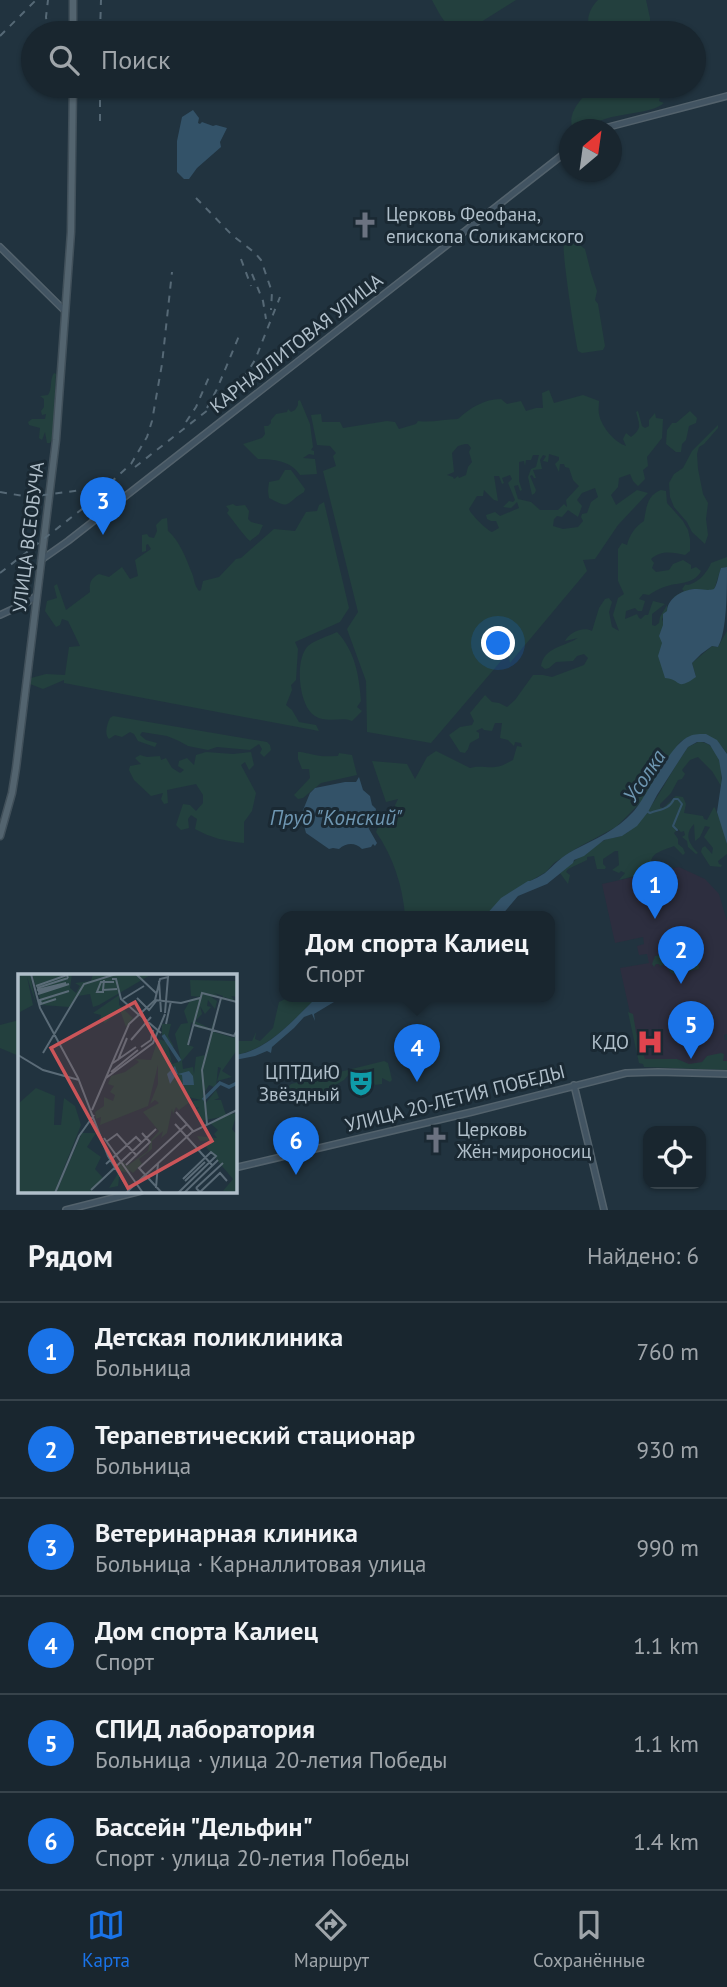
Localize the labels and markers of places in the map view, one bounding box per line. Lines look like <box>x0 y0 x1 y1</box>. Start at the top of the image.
place label: Церковь Феофана, епископа Соликамского <box>386 202 584 248</box>
church icon: Церковь Феофана, епископа Соликамского <box>350 210 380 240</box>
pin: 3 <box>80 477 126 535</box>
pin: 1 <box>632 861 678 919</box>
pin: 2 <box>658 926 704 984</box>
pin: 5 <box>668 1001 714 1059</box>
pin: 4 <box>394 1024 440 1082</box>
hospital icon: КДО <box>635 1027 665 1057</box>
place label: КДО <box>592 1030 629 1054</box>
place label: ЦПТДиЮ Звёздный <box>259 1060 340 1106</box>
theatre icon: ЦПТДиЮ Звёздный <box>346 1068 376 1098</box>
pin: 6 <box>273 1117 319 1175</box>
place label: Церковь Жён-мироносиц <box>456 1117 591 1163</box>
church icon: Церковь Жён-мироносиц <box>421 1125 451 1155</box>

